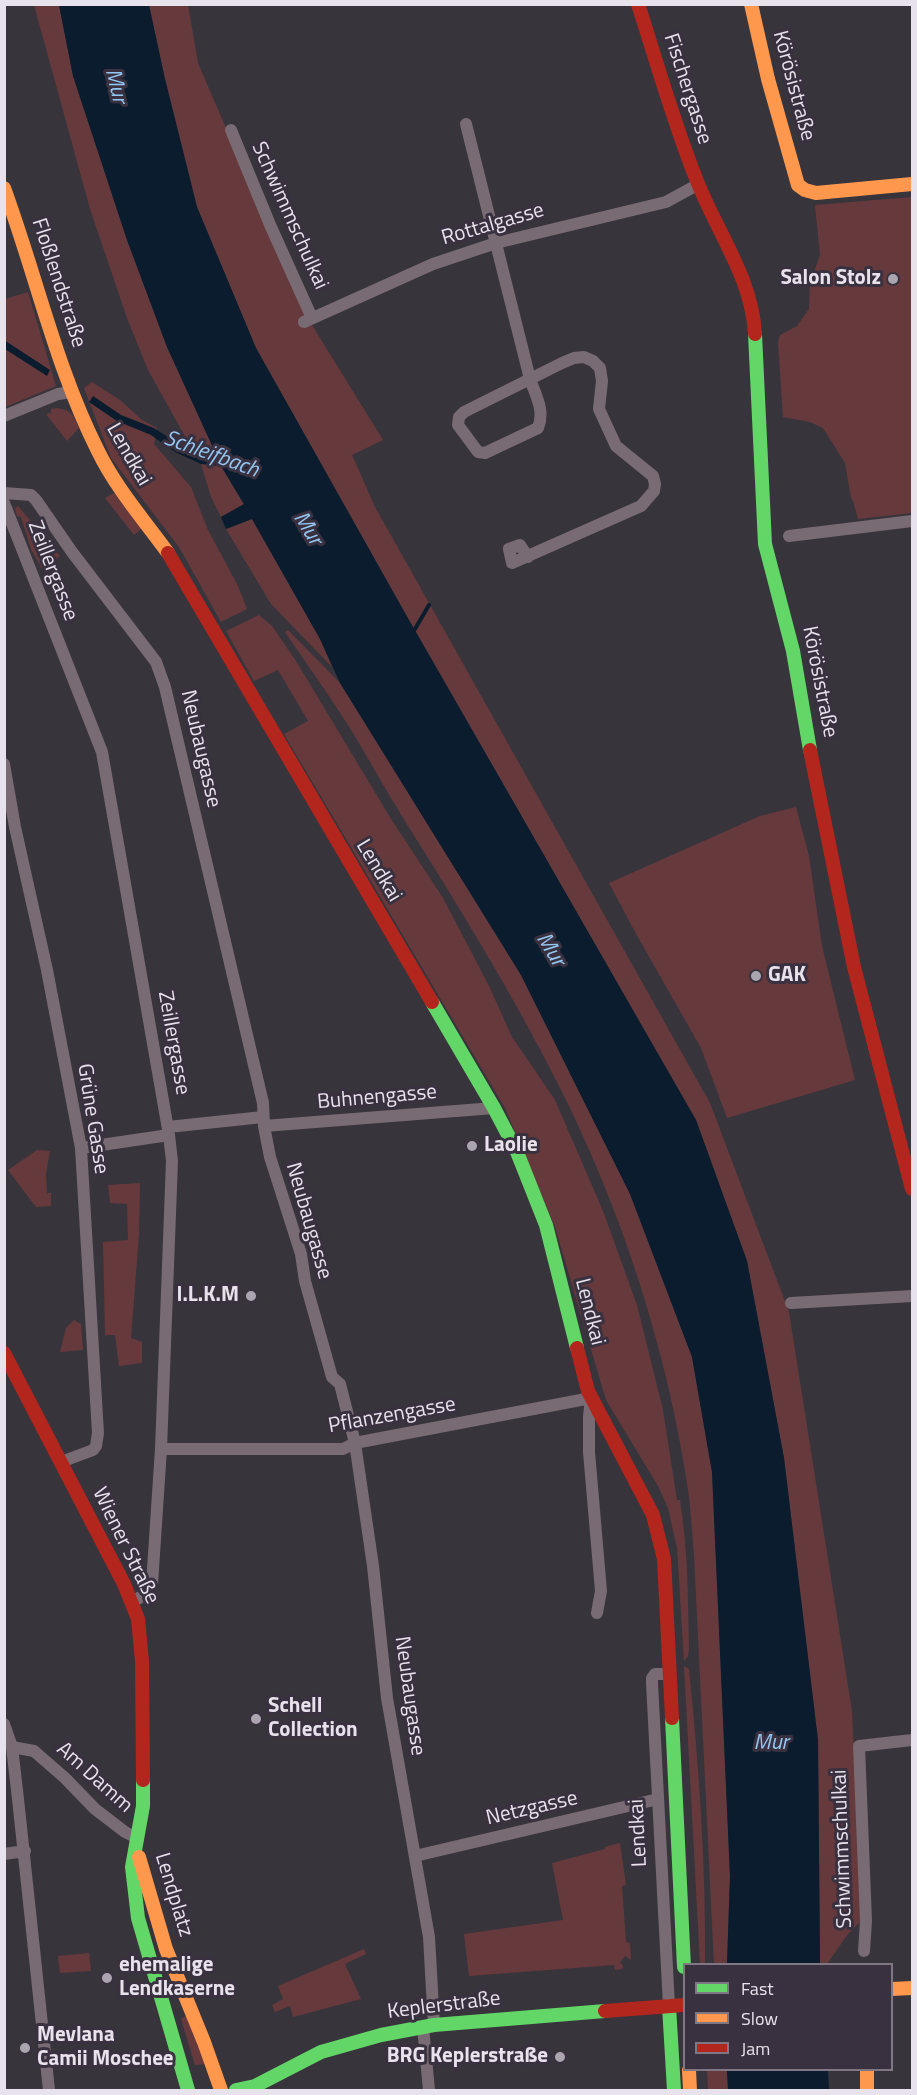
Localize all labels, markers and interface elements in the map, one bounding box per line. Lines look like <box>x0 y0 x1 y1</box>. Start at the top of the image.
street label: Körösistraße <box>766 28 820 144</box>
street label: Fischergasse <box>657 30 717 148</box>
water label: Mur <box>98 66 132 106</box>
street label: Schwimmschulkai <box>245 138 333 294</box>
street label: Rottalgasse <box>439 198 547 252</box>
street label: Floßlendstraße <box>25 215 91 351</box>
place label: Salon Stolz <box>780 266 881 292</box>
marker: Salon Stolz <box>886 272 900 286</box>
street label: Lendkai <box>100 419 156 491</box>
water label: Schleifbach <box>160 426 262 484</box>
water label: Mur <box>287 507 327 551</box>
street label: Zeillergasse <box>21 517 83 625</box>
street label: Körösistraße <box>796 624 842 740</box>
street label: Neubaugasse <box>174 688 226 810</box>
street label: Lendkai <box>350 835 406 907</box>
water label: Mur <box>530 928 570 972</box>
place label: GAK <box>768 963 806 989</box>
marker: GAK <box>749 969 763 983</box>
street label: Zeillergasse <box>151 989 195 1097</box>
street label: Grüne Gasse <box>71 1062 113 1176</box>
street label: Buhnengasse <box>316 1080 438 1116</box>
place label: Laolie <box>484 1133 538 1159</box>
marker: Laolie <box>465 1139 479 1153</box>
street label: Neubaugasse <box>279 1160 337 1282</box>
street label: Lendkai <box>569 1276 609 1348</box>
place label: I.L.K.M <box>176 1283 239 1309</box>
marker: I.L.K.M <box>244 1289 258 1303</box>
street label: Pflanzengasse <box>326 1392 458 1440</box>
street label: Wiener Straße <box>86 1484 164 1608</box>
street label: Neubaugasse <box>388 1635 430 1757</box>
place label: Schell Collection <box>268 1694 358 1744</box>
marker: Schell Collection <box>249 1712 263 1726</box>
water label: Mur <box>753 1731 789 1757</box>
street label: Am Damm <box>51 1737 137 1819</box>
street label: Schwimmschulkai <box>828 1769 858 1929</box>
street label: Netzgasse <box>484 1786 580 1832</box>
street label: Lendkai <box>625 1798 653 1868</box>
street label: Lendplatz <box>148 1850 198 1940</box>
place label: ehemalige Lendkaserne <box>119 1953 235 2003</box>
legend <box>683 1963 893 2071</box>
marker: ehemalige Lendkaserne <box>100 1971 114 1985</box>
text: Fast <box>741 1975 774 2002</box>
street label: Keplerstraße <box>386 1987 502 2025</box>
text: Slow <box>741 2005 778 2032</box>
place label: Mevlana Camii Moschee <box>37 2023 174 2073</box>
text: Jam <box>741 2035 770 2062</box>
marker: Mevlana Camii Moschee <box>18 2041 32 2055</box>
place label: BRG Keplerstraße <box>387 2044 548 2070</box>
marker: BRG Keplerstraße <box>553 2050 567 2064</box>

